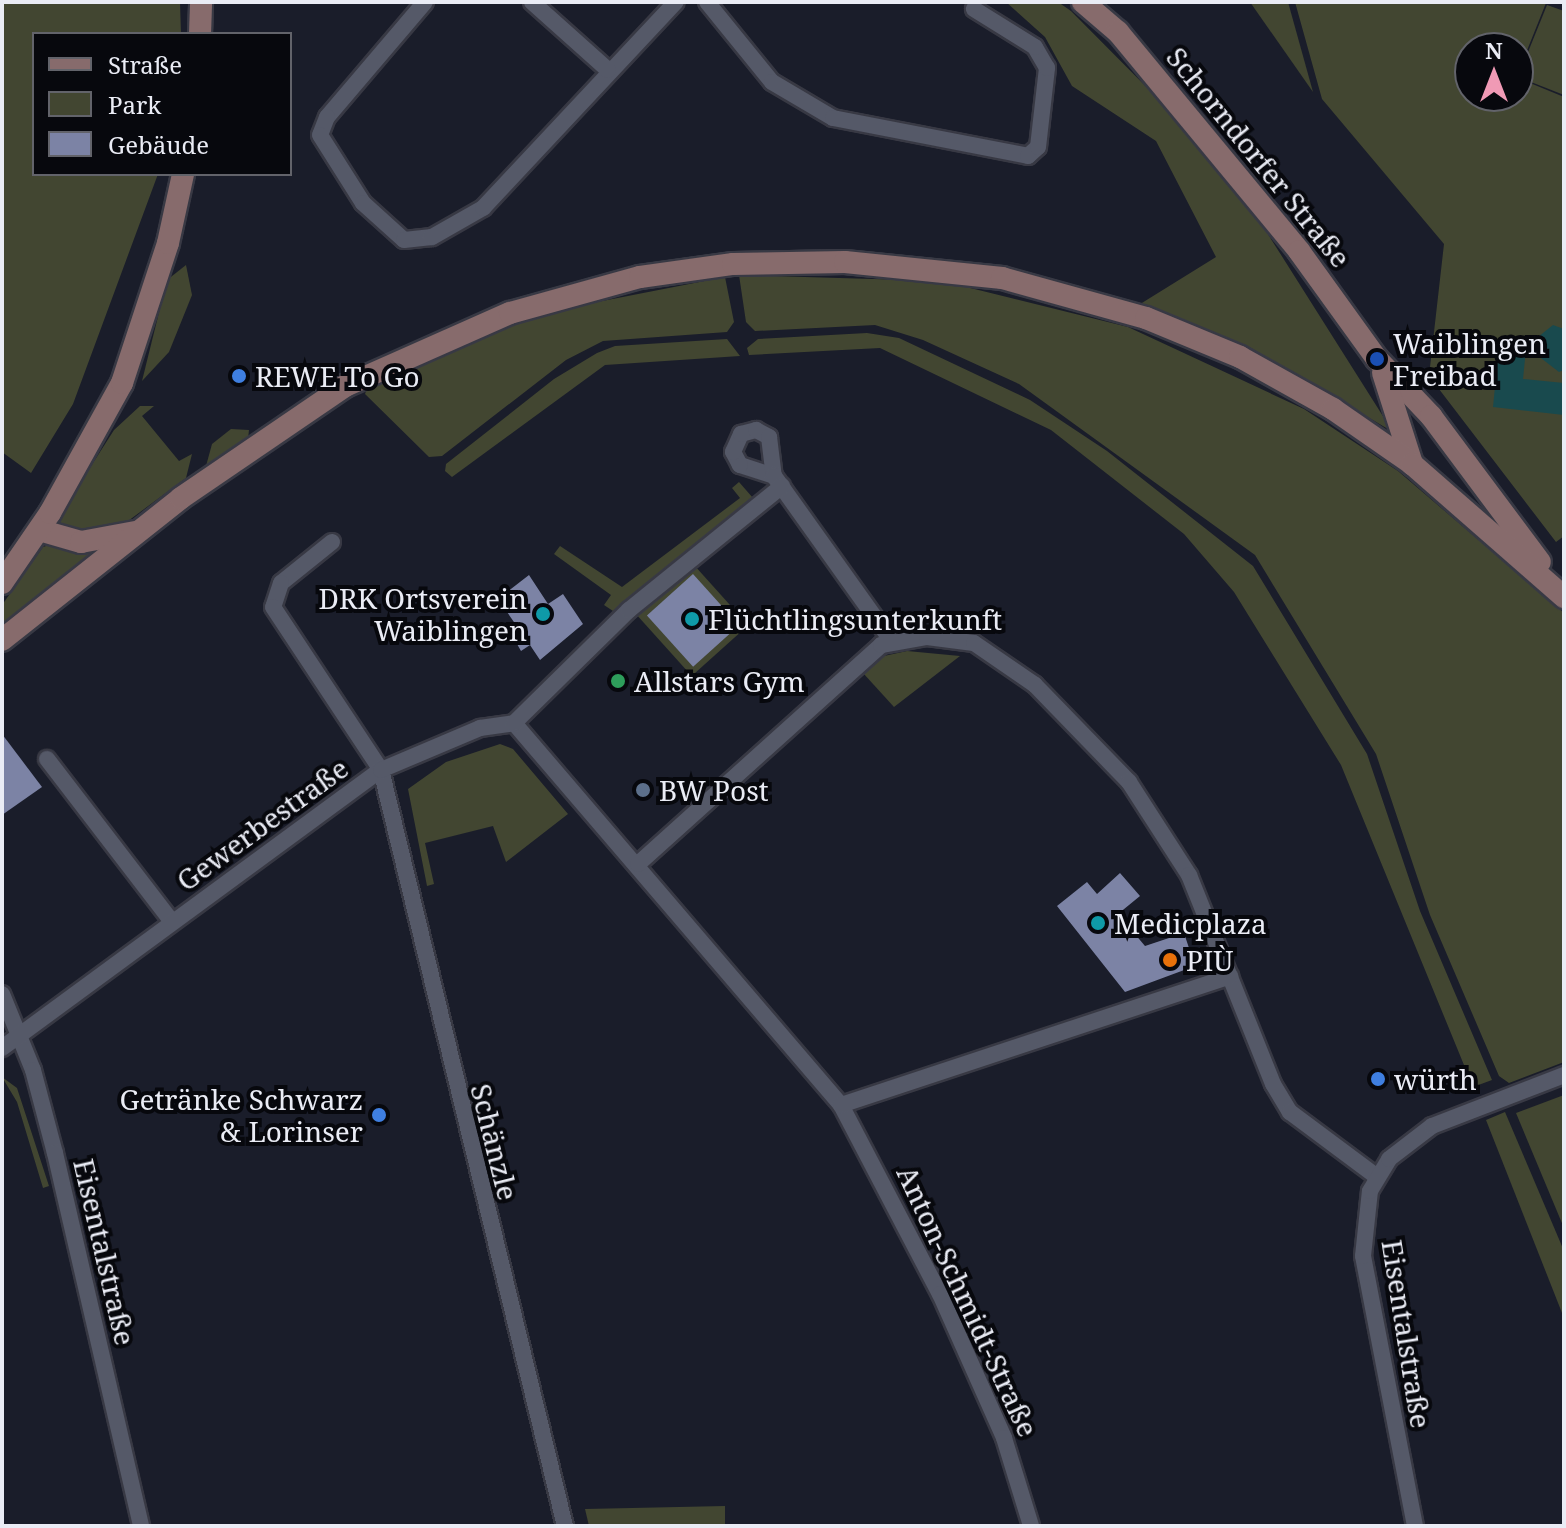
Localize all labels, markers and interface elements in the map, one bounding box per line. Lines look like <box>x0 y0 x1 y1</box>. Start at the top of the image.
legend <box>32 32 292 176</box>
north arrow <box>1454 32 1534 112</box>
text: N <box>1485 35 1503 65</box>
street label: Schorndorfer Straße <box>1160 40 1358 274</box>
text: Straße <box>108 48 182 81</box>
text: Park <box>108 88 161 121</box>
text: Gebäude <box>108 128 209 161</box>
place label: Waiblingen Freibad <box>1393 326 1546 392</box>
marker: Waiblingen Freibad <box>1368 350 1386 368</box>
place label: REWE To Go <box>255 359 420 393</box>
marker: REWE To Go <box>230 367 248 385</box>
place label: DRK Ortsverein Waiblingen <box>319 581 527 647</box>
place label: Flüchtlingsunterkunft <box>708 602 1002 636</box>
marker: DRK Ortsverein Waiblingen <box>534 605 552 623</box>
marker: Flüchtlingsunterkunft <box>683 610 701 628</box>
place label: Allstars Gym <box>634 664 805 698</box>
marker: Allstars Gym <box>609 672 627 690</box>
street label: Gewerbestraße <box>170 751 354 897</box>
place label: BW Post <box>659 773 769 807</box>
marker: BW Post <box>634 781 652 799</box>
place label: Medicplaza <box>1114 906 1267 940</box>
marker: Medicplaza <box>1089 914 1107 932</box>
place label: PIÙ <box>1186 943 1233 977</box>
marker: PIÙ <box>1161 951 1179 969</box>
place label: würth <box>1394 1062 1477 1096</box>
marker: würth <box>1369 1070 1387 1088</box>
street label: Schänzle <box>464 1080 526 1204</box>
place label: Getränke Schwarz & Lorinser <box>119 1082 363 1148</box>
marker: Getränke Schwarz & Lorinser <box>370 1106 388 1124</box>
street label: Eisentalstraße <box>67 1155 143 1349</box>
street label: Anton-Schmidt-Straße <box>890 1160 1046 1442</box>
street label: Eisentalstraße <box>1376 1237 1438 1431</box>

